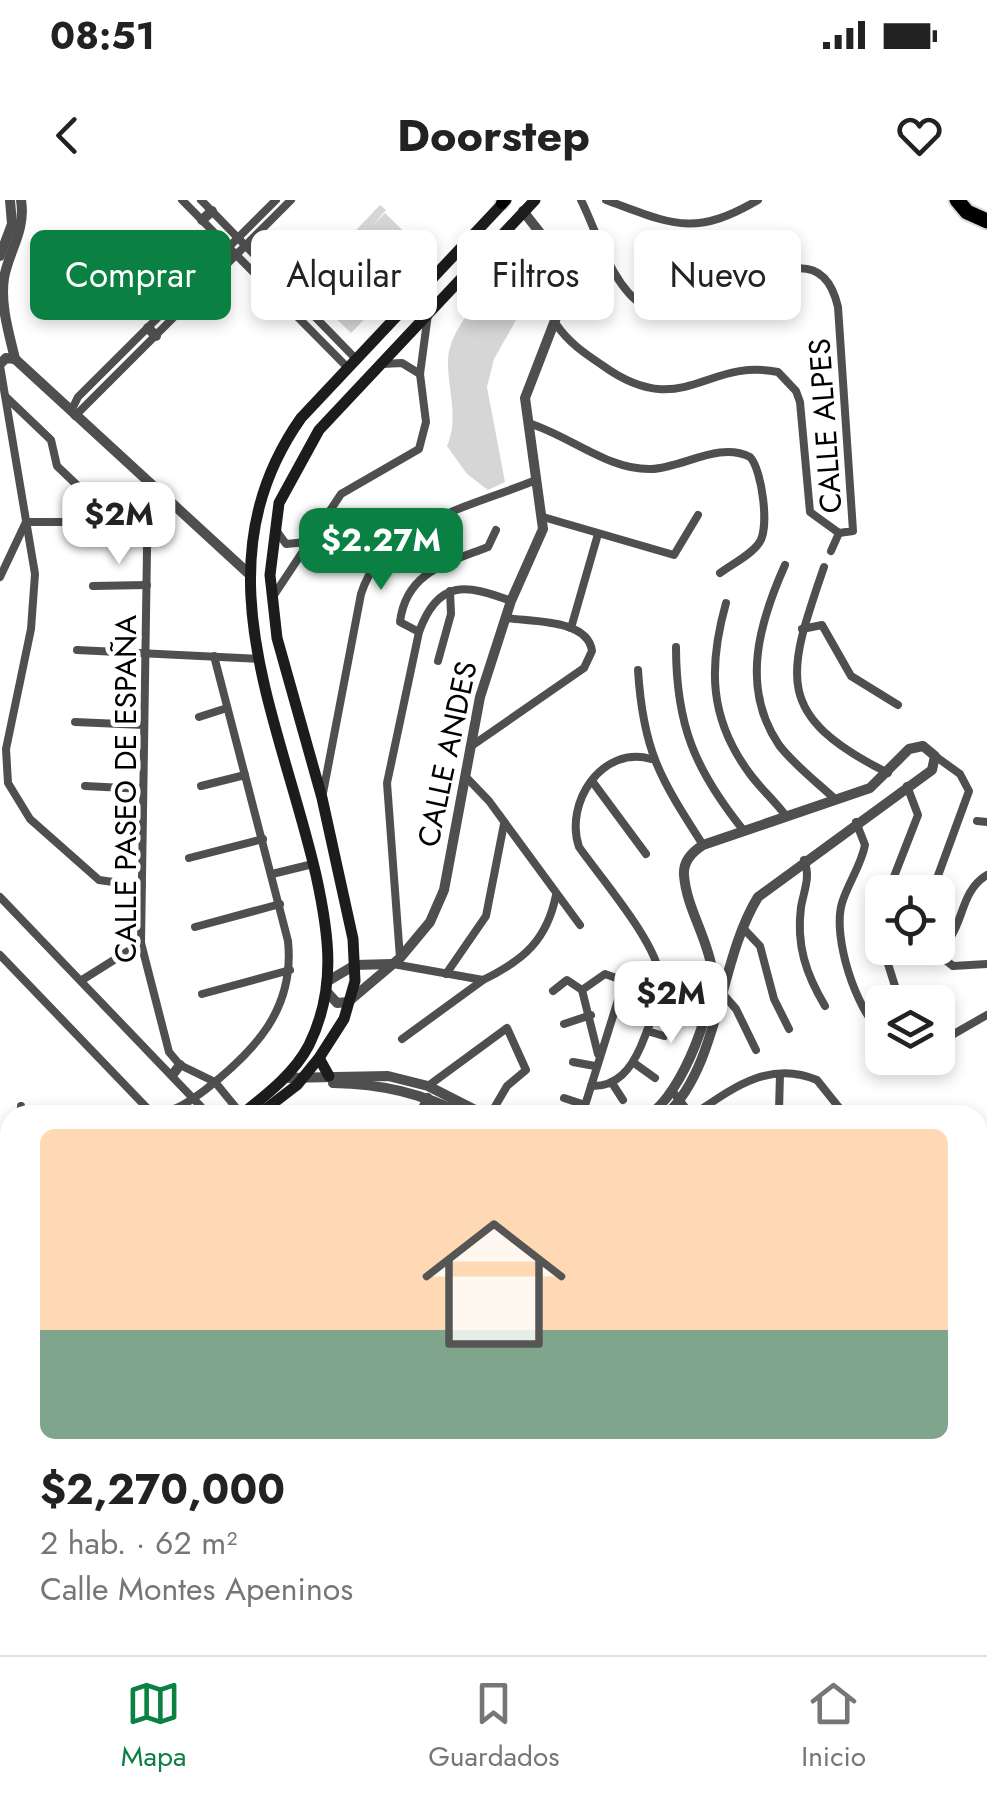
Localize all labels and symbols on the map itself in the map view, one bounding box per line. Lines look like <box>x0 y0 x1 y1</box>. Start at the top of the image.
street label: CALLE ALPES <box>797 337 853 515</box>
pin: $2M <box>71 482 167 567</box>
pin: $2.27M <box>300 508 462 593</box>
street label: CALLE PASEO DE ESPAÑA <box>104 615 147 963</box>
street label: CALLE ANDES <box>406 657 488 851</box>
pin: $2M <box>623 961 719 1046</box>

